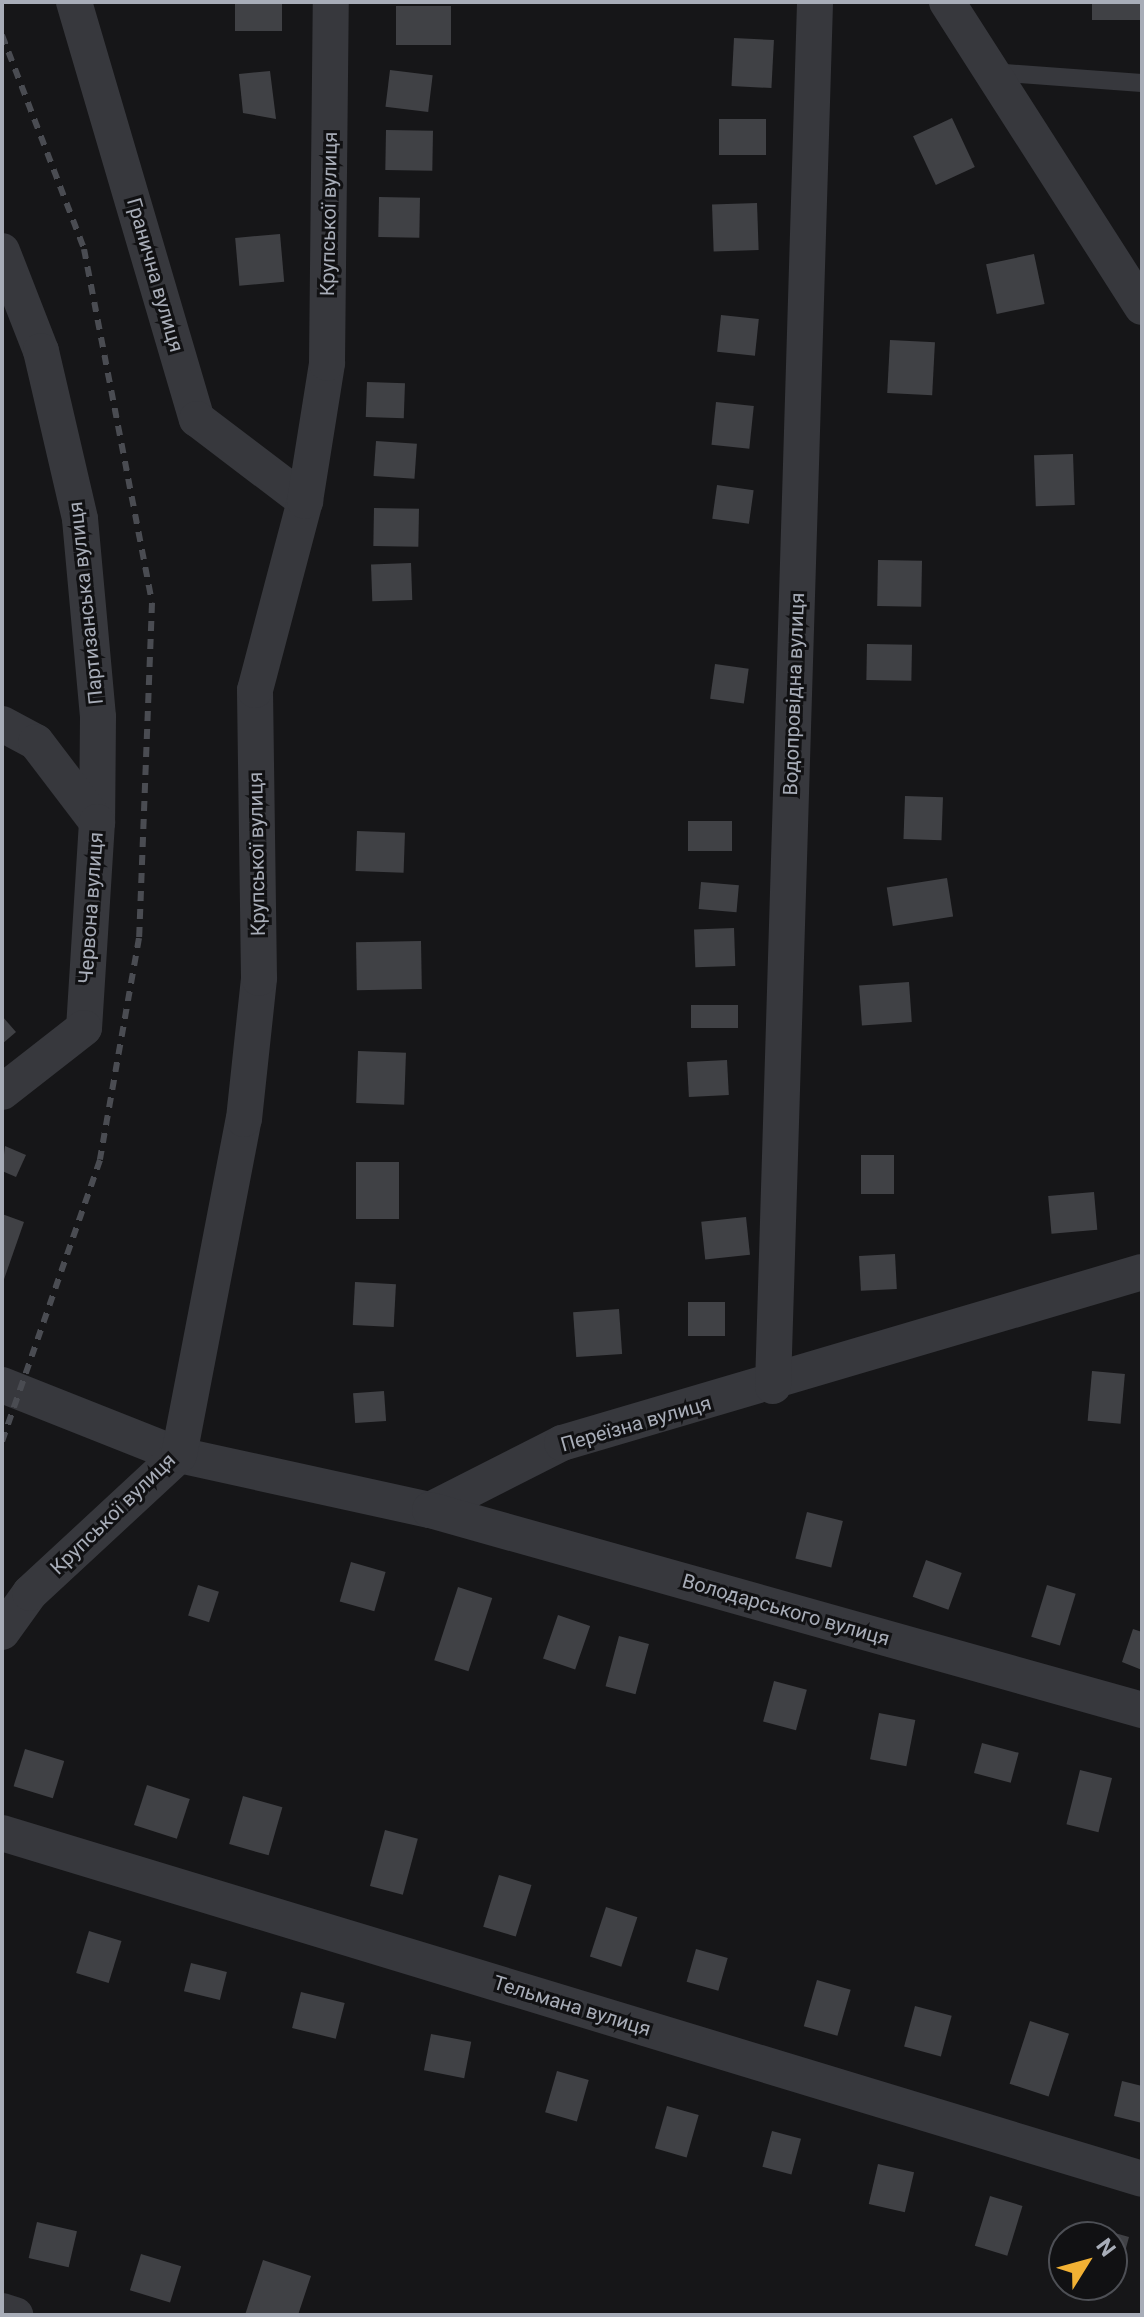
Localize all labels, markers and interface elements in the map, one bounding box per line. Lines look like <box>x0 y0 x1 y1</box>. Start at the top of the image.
street label: Крупської вулиця <box>316 132 342 296</box>
street label: Гранична вулиця <box>122 195 188 355</box>
street label: Партизанська вулиця <box>63 500 109 706</box>
street label: Водопровідна вулиця <box>778 592 810 796</box>
street label: Крупської вулиця <box>244 772 270 936</box>
street label: Червона вулиця <box>74 831 108 985</box>
street label: Переїзна вулиця <box>558 1391 714 1457</box>
street label: Крупської вулиця <box>46 1448 180 1580</box>
street label: Володарського вулиця <box>680 1569 892 1651</box>
street label: Тельмана вулиця <box>490 1971 654 2041</box>
north arrow <box>1048 2221 1128 2301</box>
text: N <box>1091 2234 1121 2261</box>

